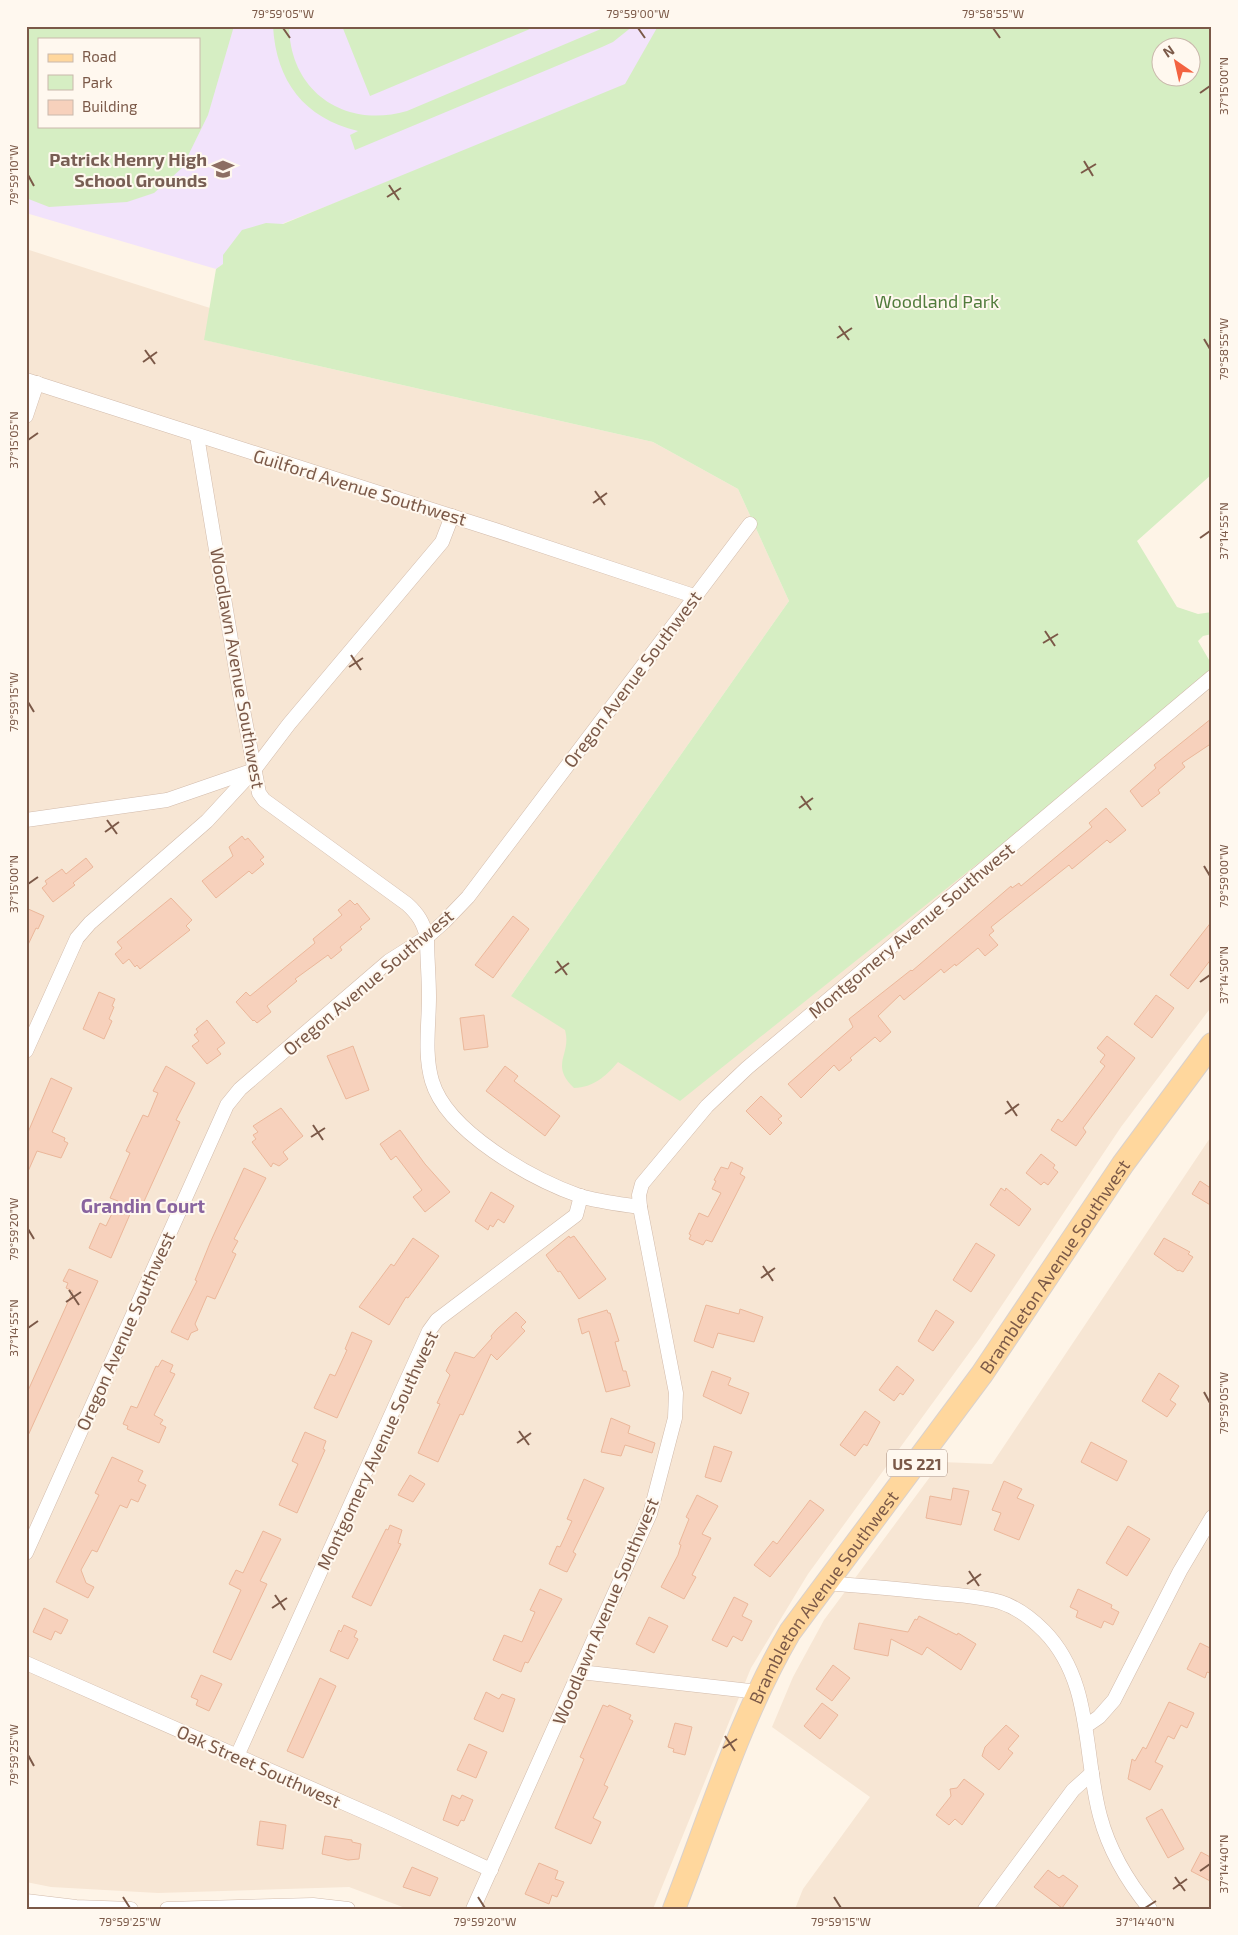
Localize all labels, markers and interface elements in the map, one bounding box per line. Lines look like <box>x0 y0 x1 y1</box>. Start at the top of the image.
text: 79°59'05"W <box>252 6 314 20</box>
text: 79°59'00"W <box>606 6 670 20</box>
text: 79°58'55"W <box>962 6 1024 20</box>
legend <box>38 38 200 128</box>
north arrow <box>1150 38 1200 88</box>
text: N <box>1160 41 1177 61</box>
text: Road <box>82 47 117 65</box>
text: 37°15'00"N <box>1216 57 1230 115</box>
text: Park <box>82 73 113 91</box>
text: Building <box>82 97 138 115</box>
text: 79°59'10"W <box>6 145 20 205</box>
place label: Patrick Henry High School Grounds <box>49 148 207 191</box>
school or university icon: Patrick Henry High School Grounds <box>210 156 236 182</box>
park label: Woodland Park <box>875 290 999 312</box>
text: 79°58'55"W <box>1216 318 1230 380</box>
text: 37°15'05"N <box>6 411 20 469</box>
street label: Guilford Avenue Southwest <box>251 444 469 530</box>
text: 37°14'55"N <box>1216 502 1230 560</box>
street label: Woodlawn Avenue Southwest <box>206 546 270 790</box>
street label: Oregon Avenue Southwest <box>558 586 706 772</box>
text: 79°59'15"W <box>6 672 20 732</box>
street label: Montgomery Avenue Southwest <box>804 837 1018 1022</box>
text: 79°59'00"W <box>1216 844 1230 908</box>
text: 37°15'00"N <box>6 855 20 913</box>
street label: Oregon Avenue Southwest <box>278 904 458 1060</box>
text: 37°14'50"N <box>1216 946 1230 1004</box>
street label: Brambleton Avenue Southwest <box>975 1155 1134 1378</box>
district label: Grandin Court <box>81 1194 205 1217</box>
text: 79°59'20"W <box>6 1198 20 1260</box>
street label: Oregon Avenue Southwest <box>71 1228 179 1434</box>
text: 37°14'55"N <box>6 1299 20 1357</box>
street label: Montgomery Avenue Southwest <box>312 1327 442 1573</box>
text: 79°59'05"W <box>1216 1372 1230 1434</box>
road number: US 221 <box>887 1450 947 1476</box>
street label: Brambleton Avenue Southwest <box>744 1486 903 1707</box>
street label: Woodlawn Avenue Southwest <box>547 1494 663 1728</box>
street label: Oak Street Southwest <box>174 1720 345 1812</box>
text: 79°59'25"W <box>6 1724 20 1786</box>
text: 37°14'40"N <box>1216 1835 1230 1893</box>
text: 79°59'25"W <box>99 1914 161 1928</box>
text: 79°59'20"W <box>454 1914 516 1928</box>
text: 79°59'15"W <box>811 1914 871 1928</box>
text: 37°14'40"N <box>1116 1914 1174 1928</box>

